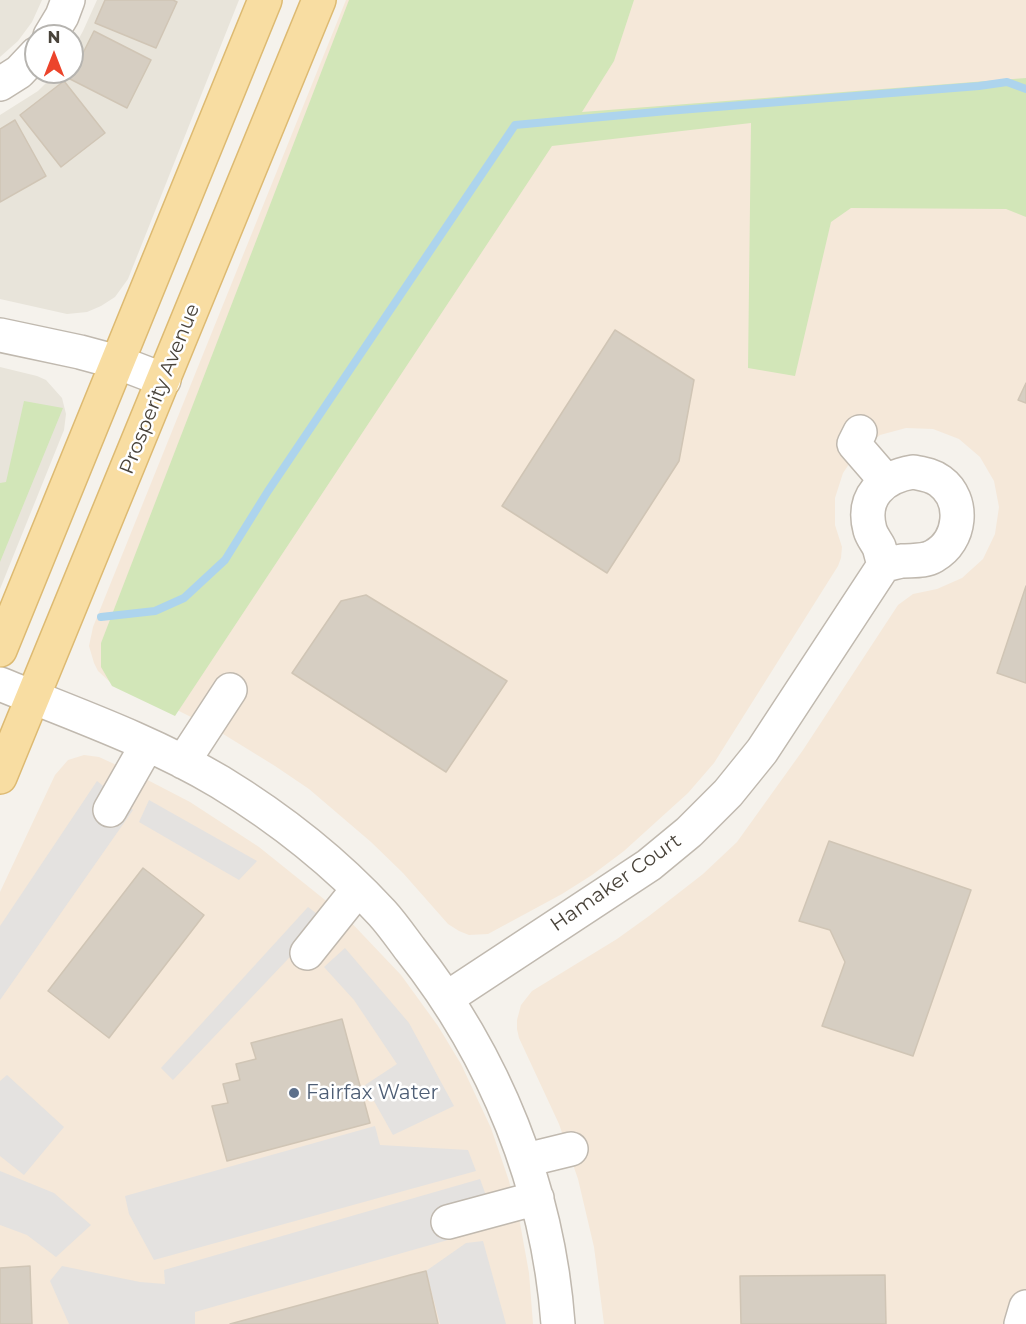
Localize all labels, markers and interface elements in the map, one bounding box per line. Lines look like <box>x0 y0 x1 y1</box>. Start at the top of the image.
north arrow <box>24 24 84 84</box>
text: N <box>48 28 60 47</box>
street label: Prosperity Avenue <box>115 300 205 478</box>
street label: Hamaker Court <box>546 829 686 937</box>
place label: Fairfax Water <box>306 1081 439 1105</box>
marker: Fairfax Water <box>287 1086 301 1100</box>

